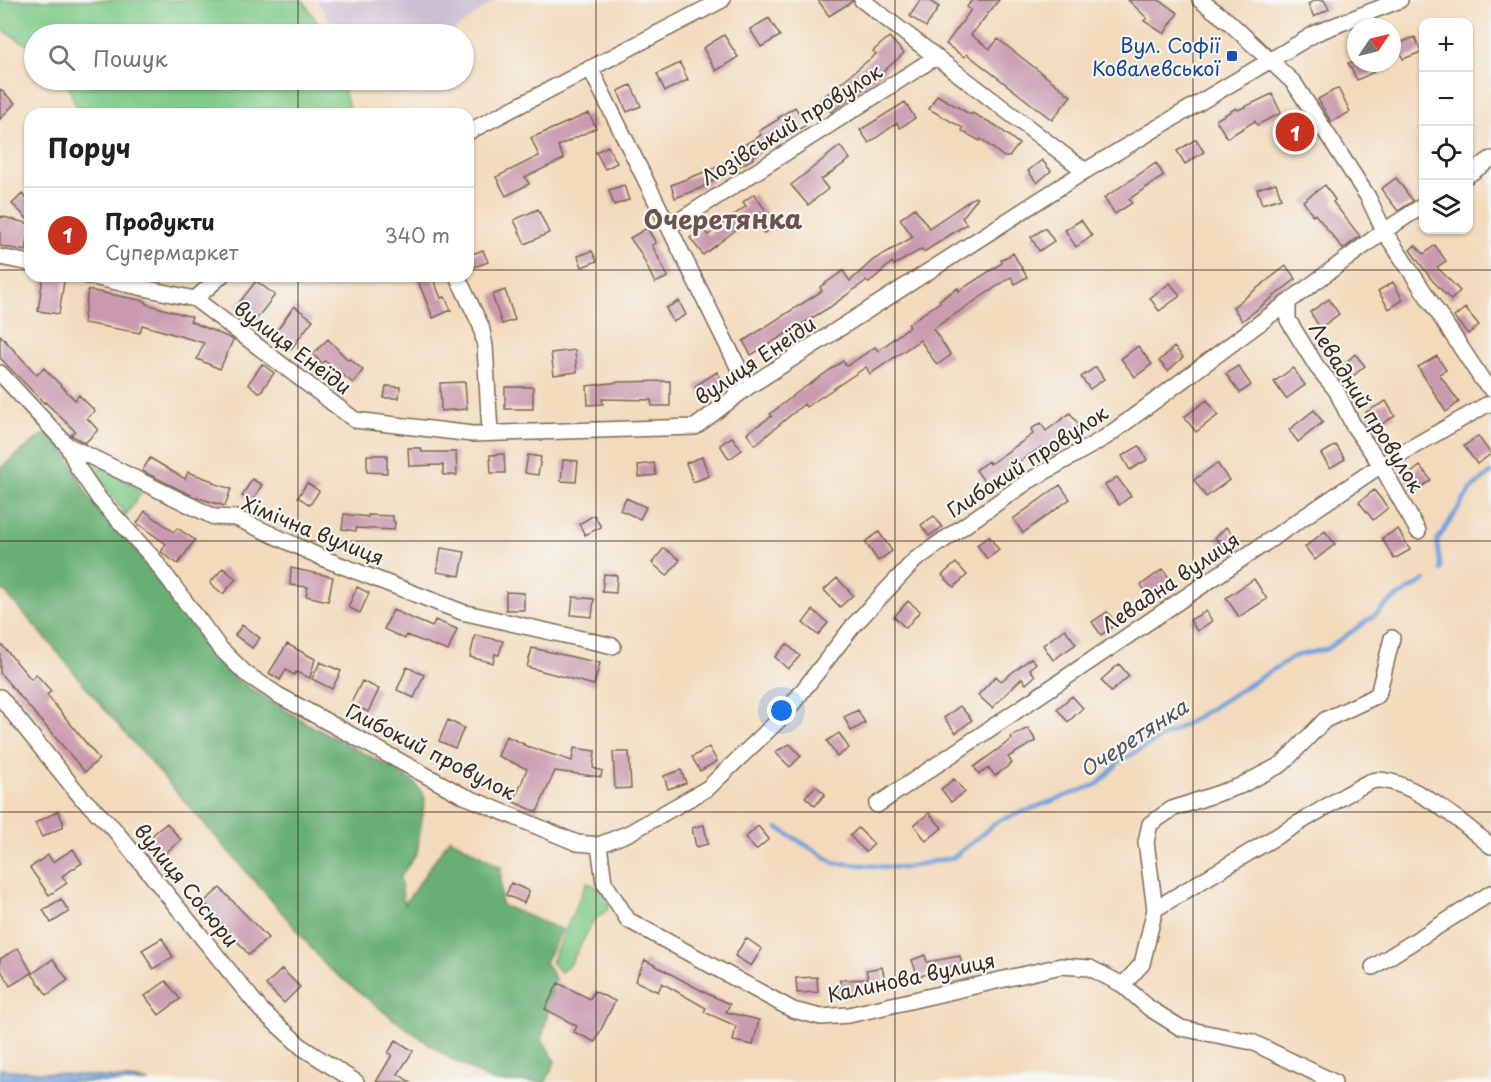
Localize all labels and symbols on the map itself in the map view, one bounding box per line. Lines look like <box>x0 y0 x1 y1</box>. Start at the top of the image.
north arrow <box>1347 18 1401 72</box>
place label: Вул. Софії Ковалевської <box>1092 30 1221 83</box>
marker: Вул. Софії Ковалевської <box>1225 49 1239 63</box>
street label: Лозівський провулок <box>695 56 888 192</box>
pin: 1 <box>1276 110 1314 154</box>
district label: Очеретянка <box>644 199 803 238</box>
street label: вулиця Енеїди <box>228 293 358 401</box>
street label: вулиця Енеїди <box>688 308 822 412</box>
street label: Левадний провулок <box>1302 316 1432 498</box>
street label: Глибокий провулок <box>940 397 1114 525</box>
street label: Хімічна вулиця <box>237 488 389 572</box>
street label: Левадна вулиця <box>1095 524 1245 640</box>
water label: Очеретянка <box>1072 689 1194 784</box>
street label: Глибокий провулок <box>341 695 521 807</box>
your location <box>767 696 796 725</box>
street label: вулиця Сосюри <box>128 817 246 953</box>
street label: Калинова вулиця <box>824 945 998 1009</box>

